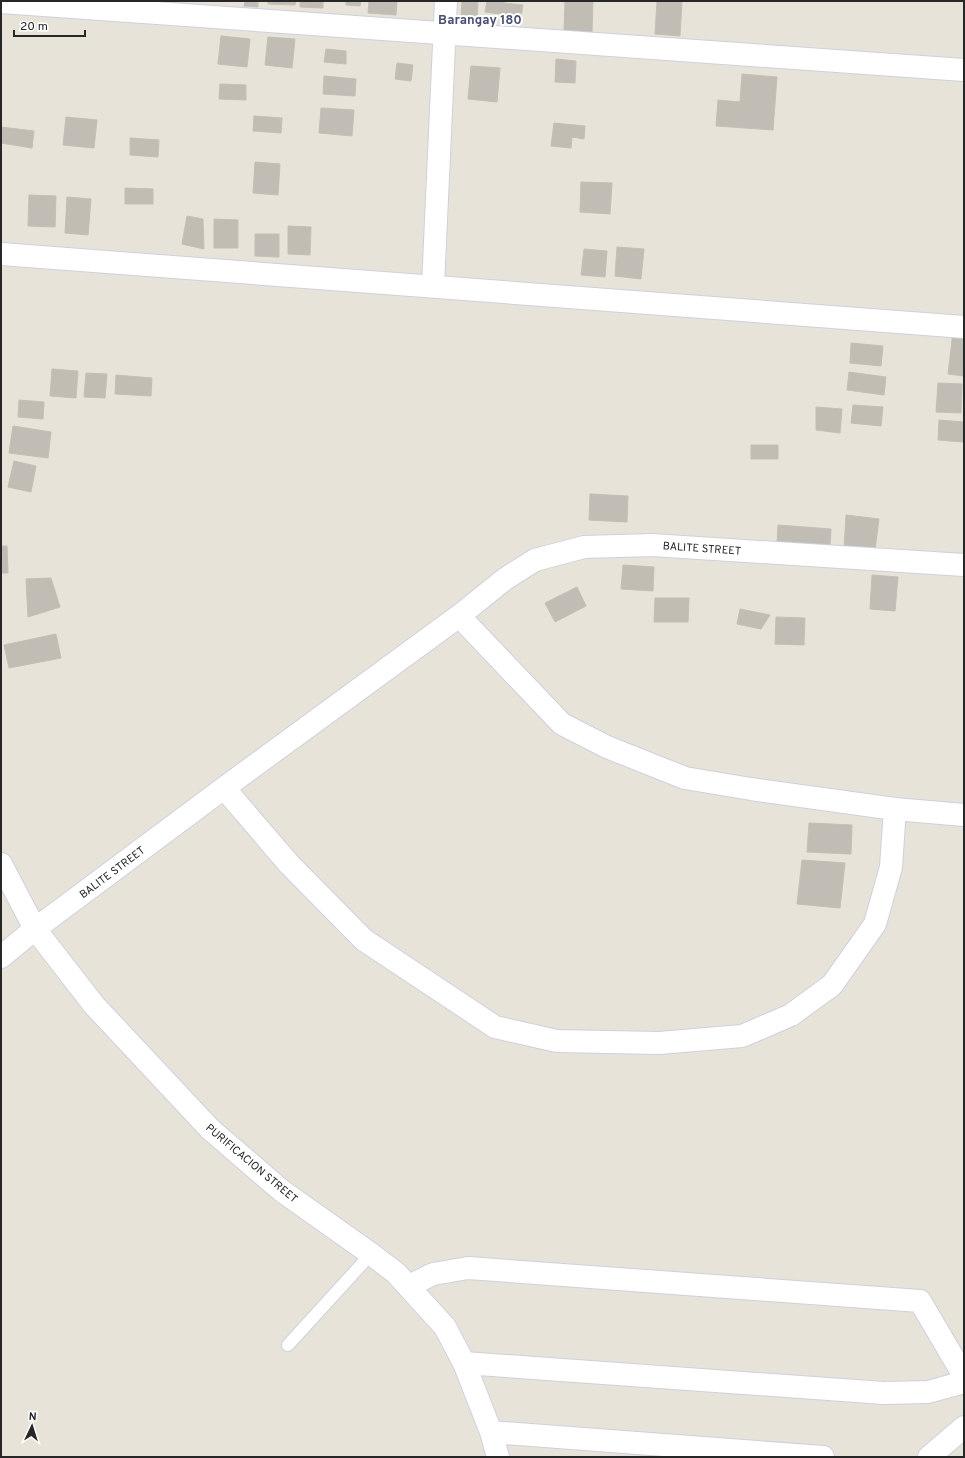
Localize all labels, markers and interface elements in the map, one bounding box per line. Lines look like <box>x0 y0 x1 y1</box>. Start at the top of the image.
scale bar <box>14 12 85 38</box>
district label: Barangay 180 <box>438 13 522 29</box>
text: 20 m <box>20 19 48 35</box>
street label: BALITE STREET <box>662 539 742 559</box>
street label: BALITE STREET <box>77 844 148 902</box>
street label: PURIFICACION STREET <box>202 1121 300 1206</box>
north arrow <box>12 1406 52 1446</box>
text: N <box>28 1410 37 1424</box>

